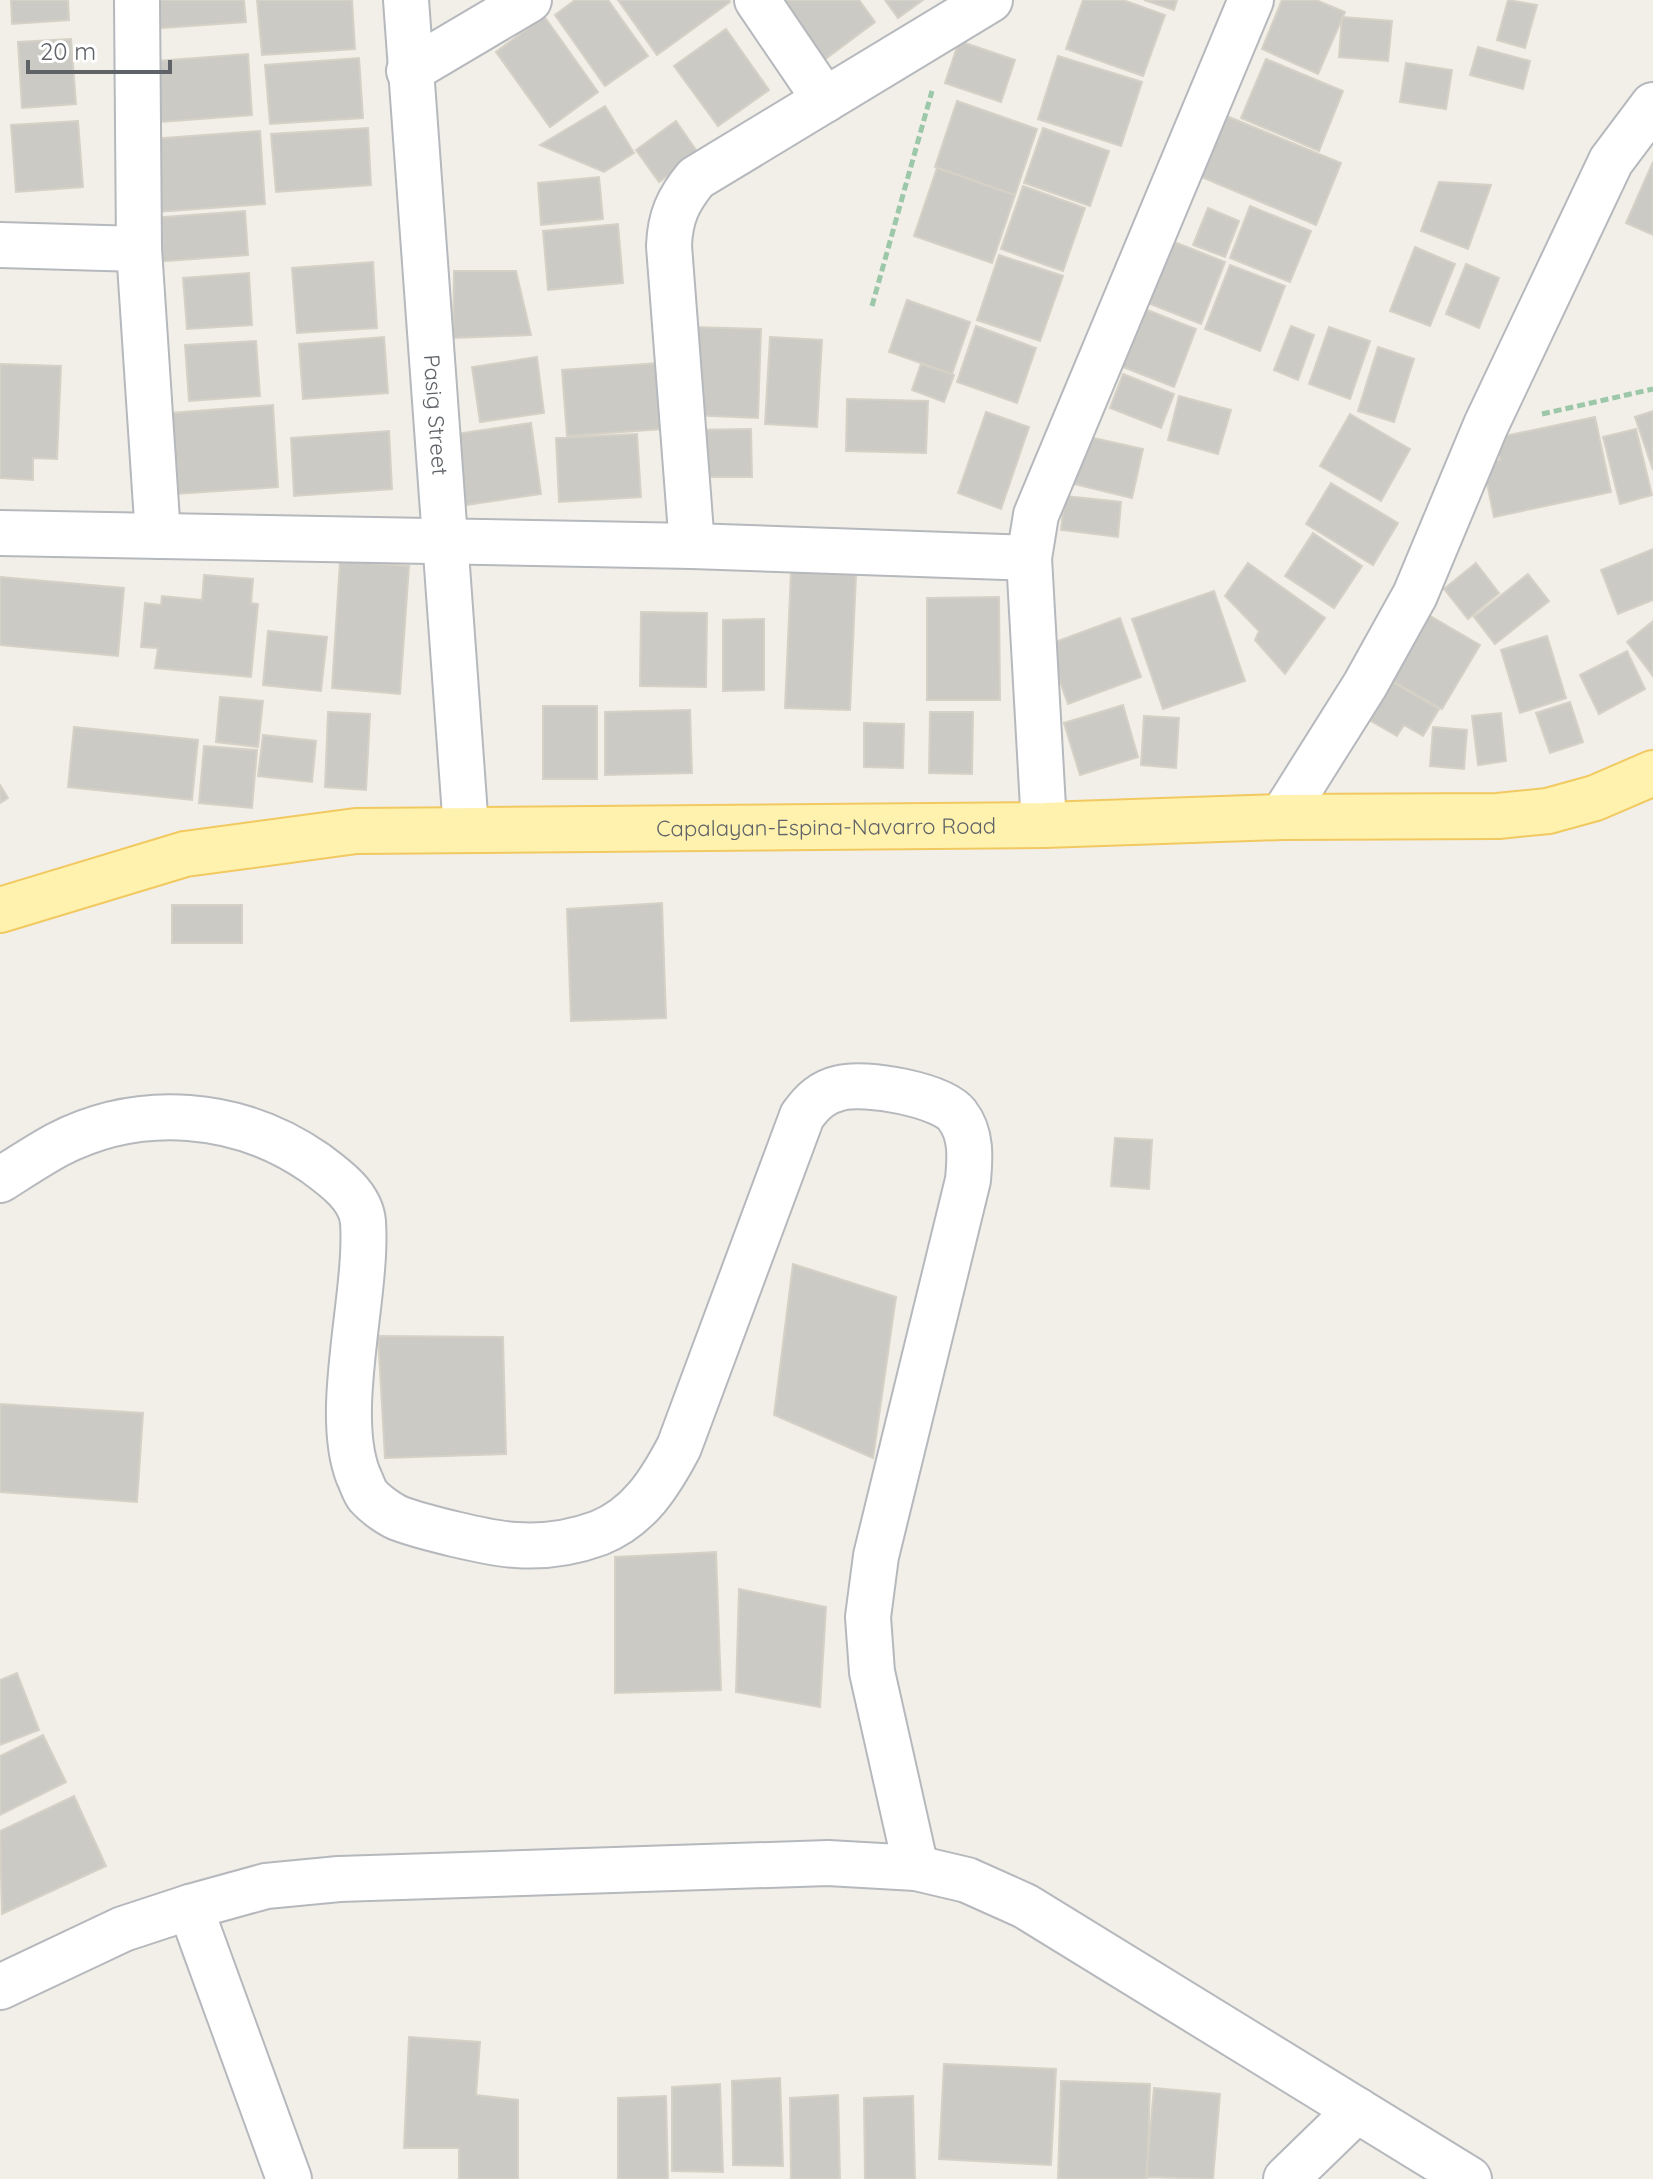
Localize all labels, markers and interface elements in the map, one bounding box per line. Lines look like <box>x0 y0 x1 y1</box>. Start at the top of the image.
scale bar <box>28 24 170 74</box>
text: 20 m <box>40 36 96 66</box>
street label: Pasig Street <box>418 353 454 476</box>
street label: Capalayan-Espina-Navarro Road <box>656 811 996 842</box>

